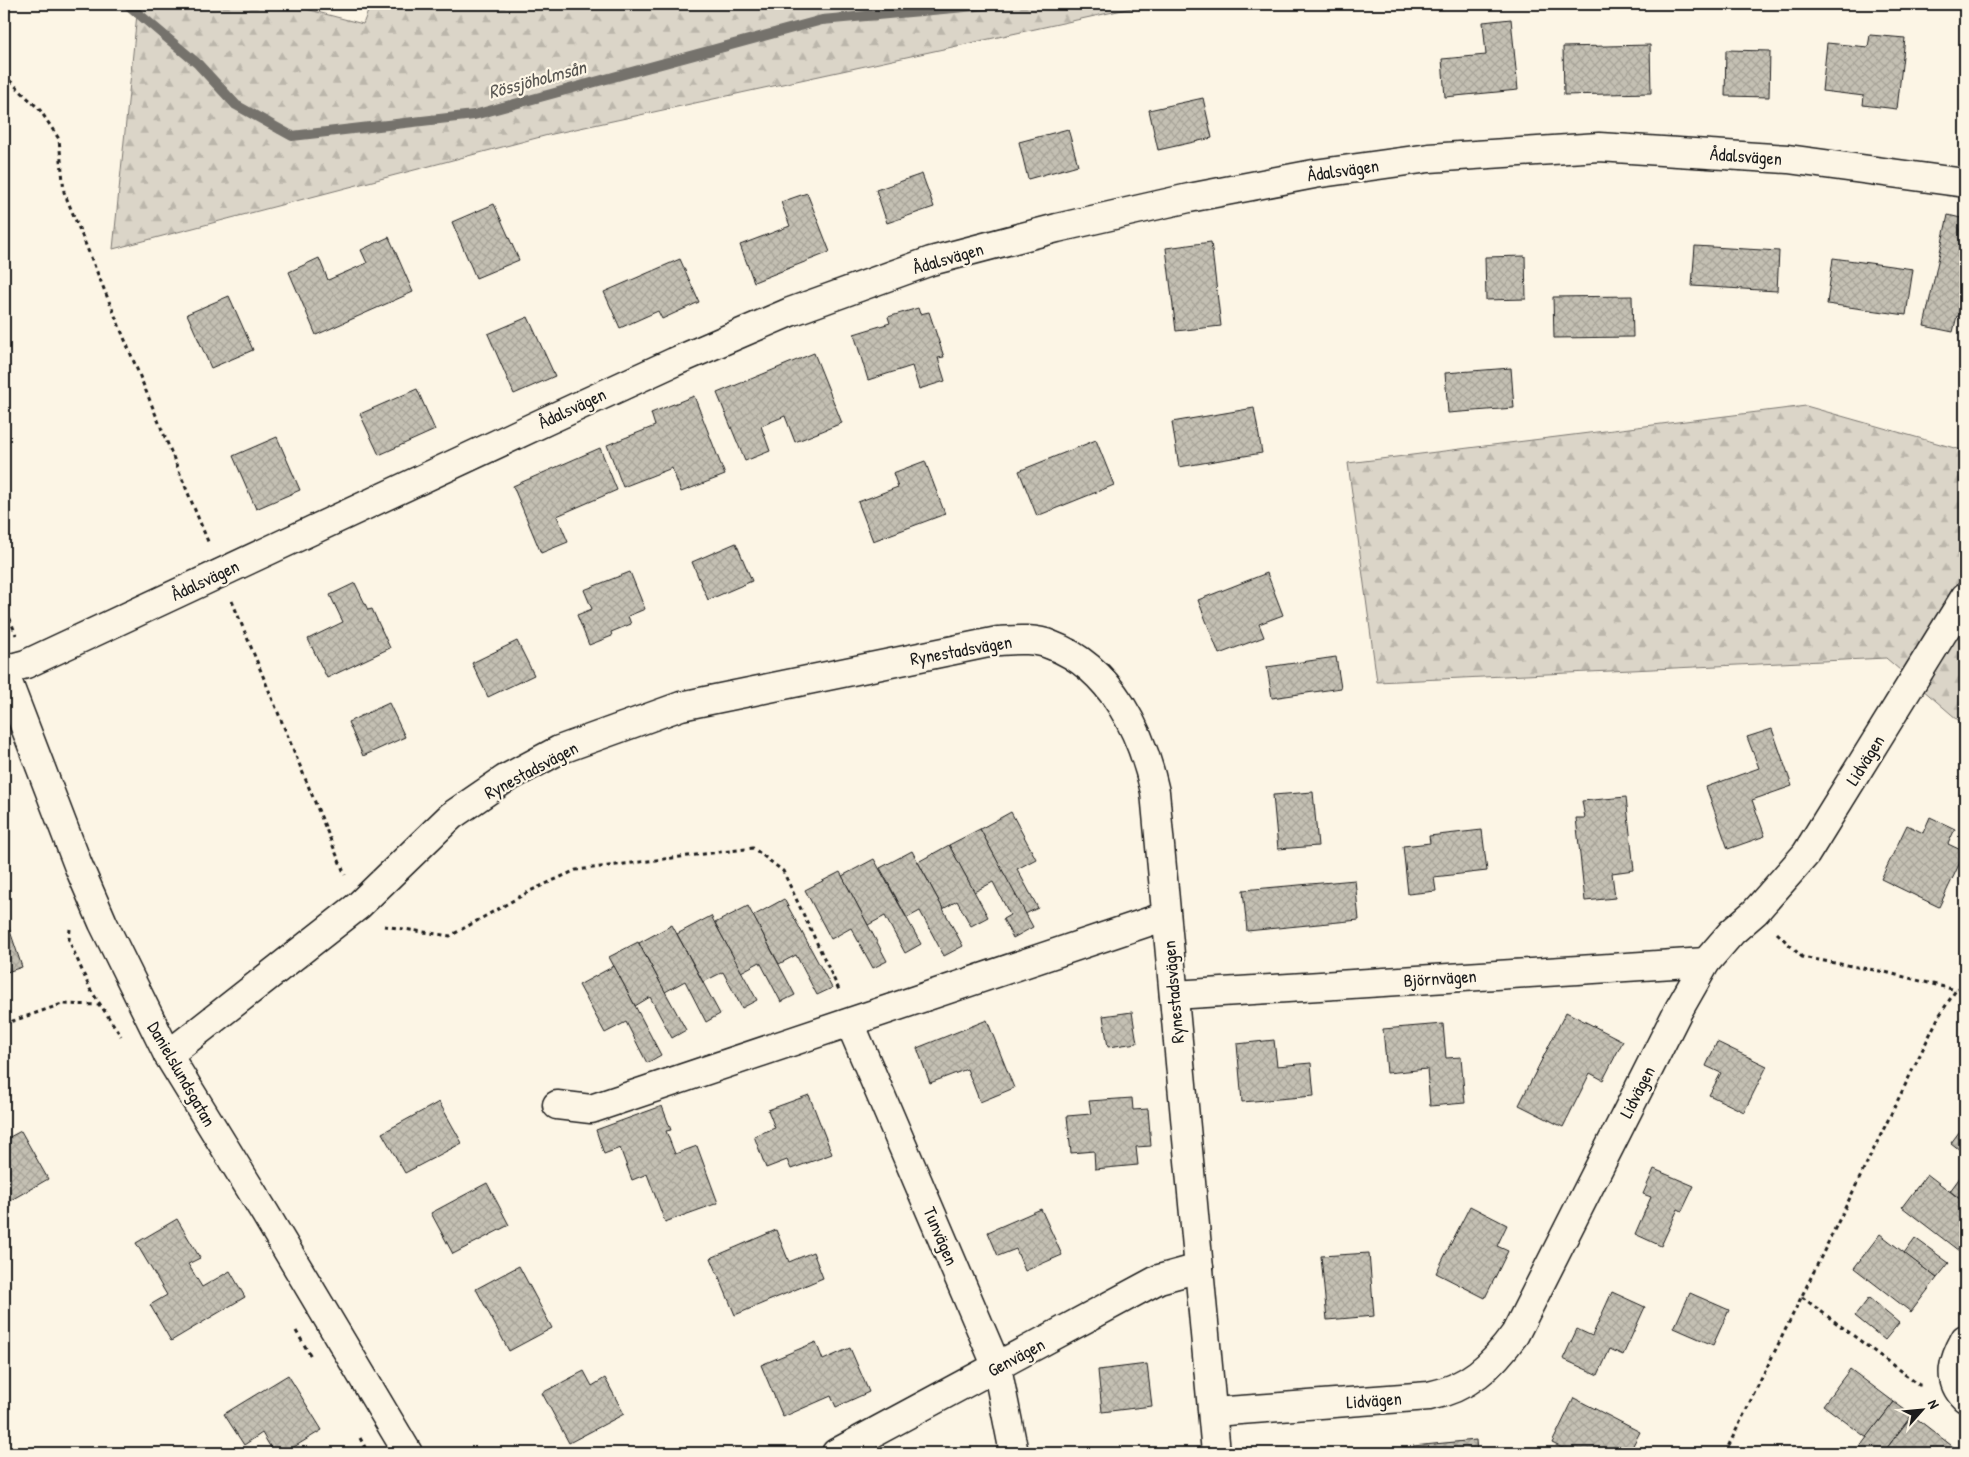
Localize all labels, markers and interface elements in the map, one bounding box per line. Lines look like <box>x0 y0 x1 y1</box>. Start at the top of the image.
water label: Rössjöholmsån <box>485 53 590 104</box>
street label: Ådalsvägen <box>1709 141 1783 171</box>
street label: Ådalsvägen <box>1306 153 1380 187</box>
street label: Ådalsvägen <box>910 236 986 280</box>
street label: Ådalsvägen <box>534 381 610 435</box>
street label: Ådalsvägen <box>167 553 243 607</box>
street label: Rynestadsvägen <box>908 629 1014 671</box>
street label: Lidvägen <box>1840 730 1890 790</box>
street label: Rynestadsvägen <box>480 735 582 805</box>
street label: Rynestadsvägen <box>1156 940 1190 1044</box>
street label: Björnvägen <box>1403 963 1477 993</box>
street label: Danielslundsgatan <box>142 1017 222 1131</box>
street label: Lidvägen <box>1613 1062 1661 1122</box>
street label: Tunvägen <box>918 1203 964 1269</box>
street label: Genvägen <box>983 1332 1049 1382</box>
north arrow <box>1896 1384 1946 1434</box>
street label: Lidvägen <box>1346 1386 1402 1414</box>
text: N <box>1924 1396 1944 1412</box>

